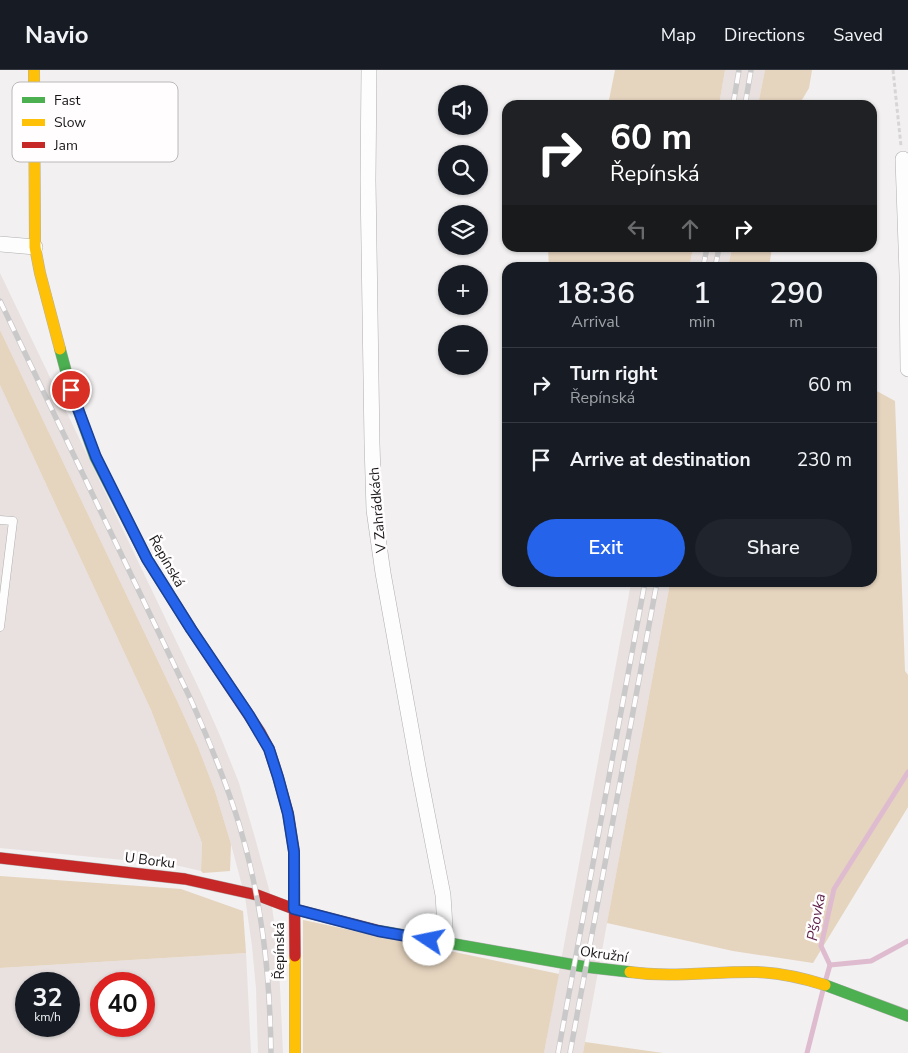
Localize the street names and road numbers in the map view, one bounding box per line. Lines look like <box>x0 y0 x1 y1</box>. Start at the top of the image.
street label: V Zahrádkách <box>364 466 391 555</box>
street label: Řepínská <box>144 532 189 591</box>
street label: U Borku <box>124 848 176 873</box>
street label: Řepínská <box>270 922 289 980</box>
street label: Okružní <box>579 942 630 967</box>

